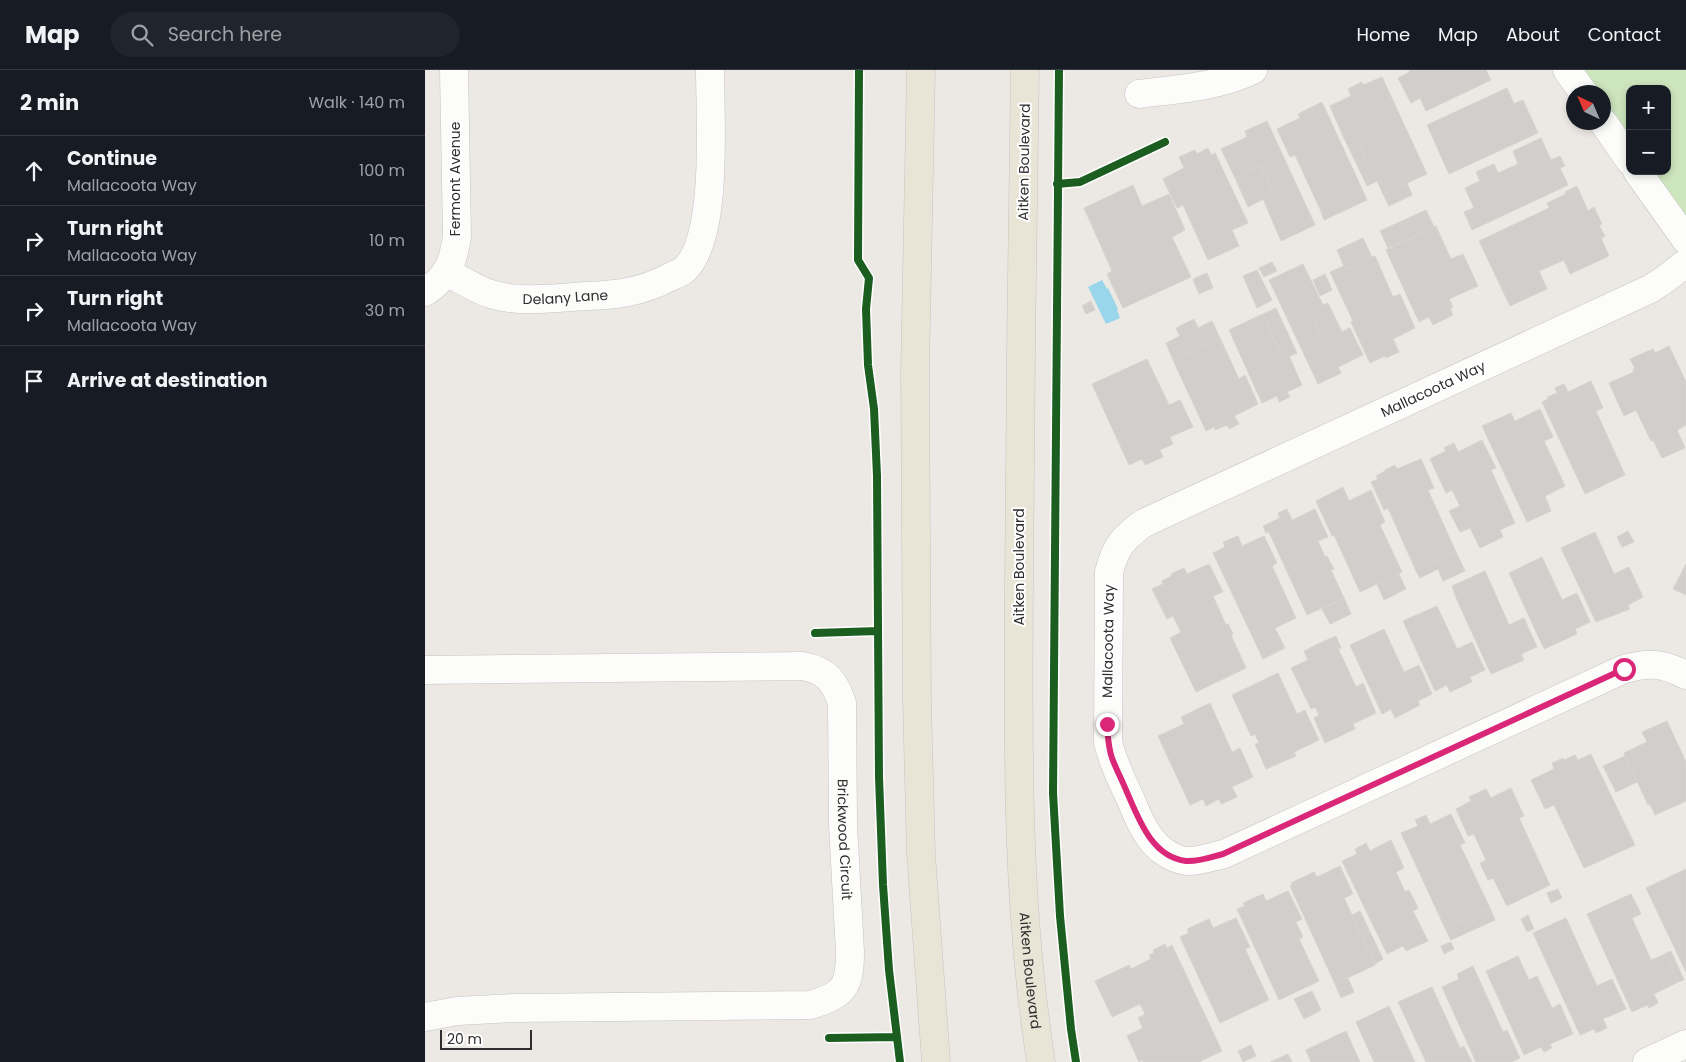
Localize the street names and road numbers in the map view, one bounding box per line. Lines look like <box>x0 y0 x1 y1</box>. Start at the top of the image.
street label: Aitken Boulevard <box>1013 103 1035 221</box>
street label: Fermont Avenue <box>445 121 465 236</box>
street label: Delany Lane <box>522 285 609 309</box>
street label: Mallacoota Way <box>1377 356 1489 422</box>
street label: Aitken Boulevard <box>1009 508 1029 626</box>
street label: Mallacoota Way <box>1097 584 1119 698</box>
street label: Brickwood Circuit <box>833 779 857 901</box>
street label: Aitken Boulevard <box>1015 911 1046 1030</box>

